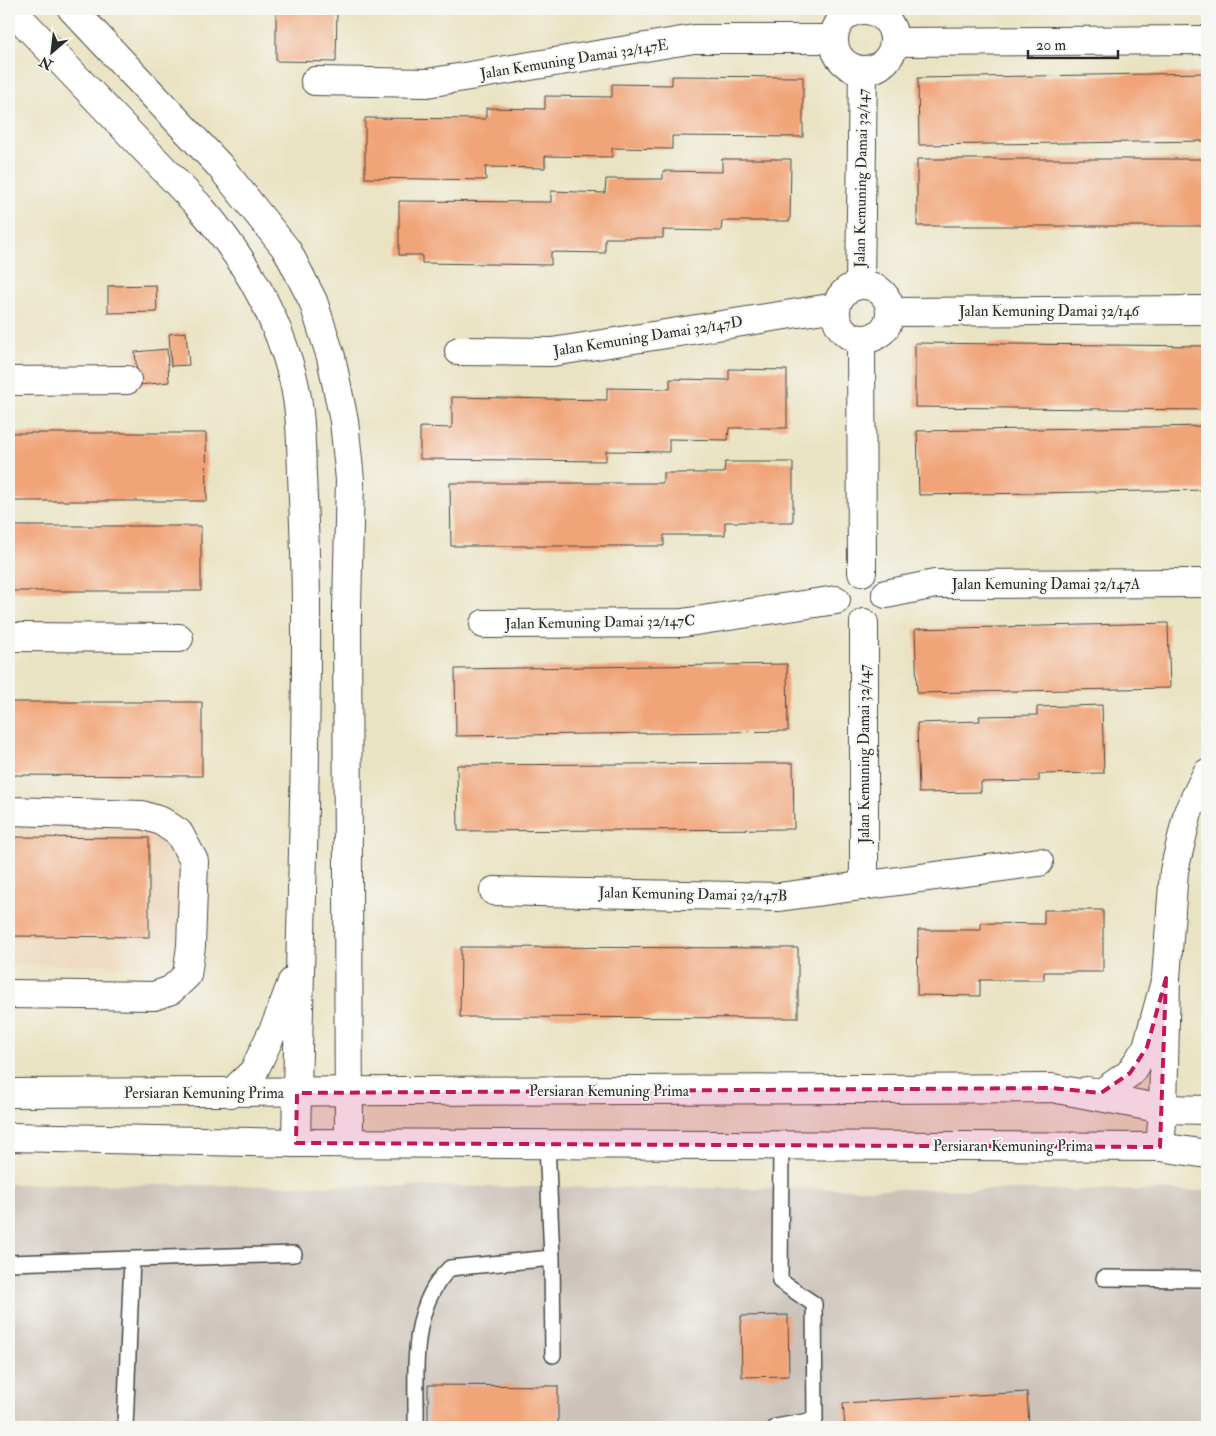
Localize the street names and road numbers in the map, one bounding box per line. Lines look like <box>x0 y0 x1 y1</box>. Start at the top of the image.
street label: Jalan Kemuning Damai 32/147E <box>478 35 670 85</box>
street label: Jalan Kemuning Damai 32/147 <box>850 88 874 269</box>
street label: Jalan Kemuning Damai 32/146 <box>958 302 1141 322</box>
street label: Jalan Kemuning Damai 32/147D <box>551 312 744 362</box>
street label: Jalan Kemuning Damai 32/147A <box>951 575 1141 595</box>
street label: Jalan Kemuning Damai 32/147C <box>504 611 695 635</box>
street label: Jalan Kemuning Damai 32/147 <box>855 664 875 845</box>
street label: Jalan Kemuning Damai 32/147B <box>597 883 788 907</box>
street label: Persiaran Kemuning Prima <box>529 1082 690 1101</box>
street label: Persiaran Kemuning Prima <box>124 1084 285 1103</box>
street label: Persiaran Kemuning Prima <box>933 1137 1094 1156</box>

